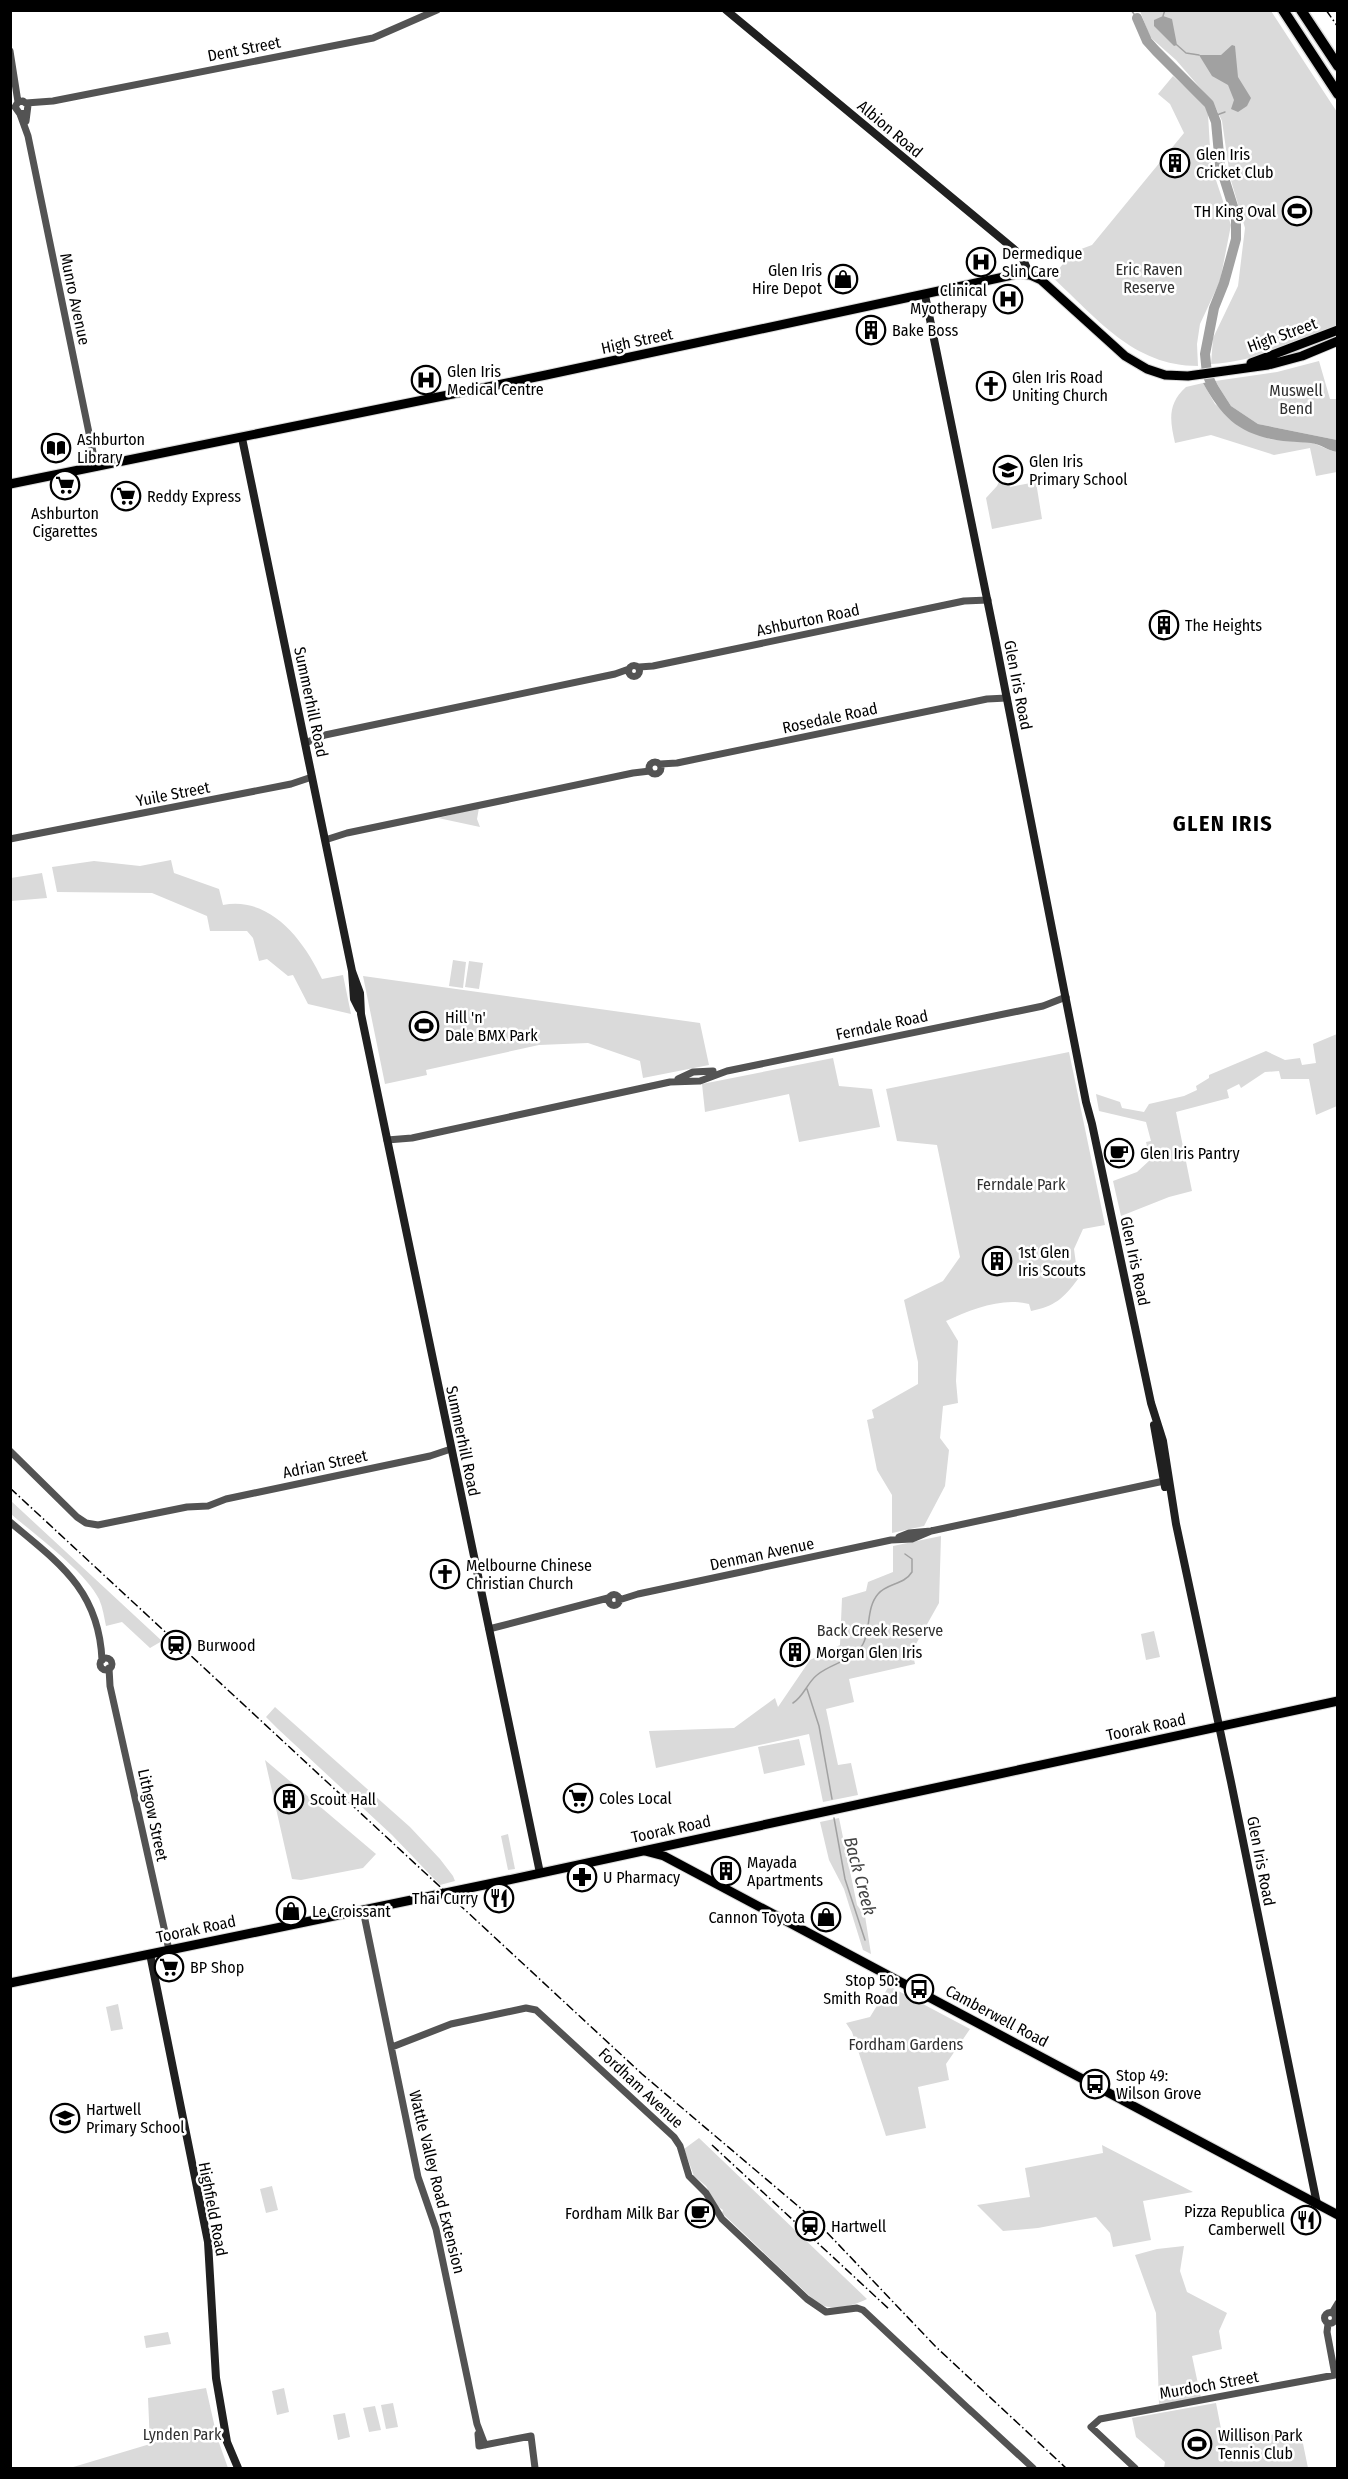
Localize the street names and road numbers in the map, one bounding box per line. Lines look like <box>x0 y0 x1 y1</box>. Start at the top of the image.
street label: Dent Street <box>206 32 283 65</box>
street label: Albion Road <box>854 96 926 162</box>
street label: Munro Avenue <box>56 251 94 347</box>
street label: High Street <box>1245 313 1320 356</box>
street label: High Street <box>599 324 675 358</box>
street label: Ashburton Road <box>755 600 861 640</box>
street label: Glen Iris Road <box>1000 639 1036 731</box>
street label: Summerhill Road <box>290 645 332 759</box>
street label: Rosedale Road <box>781 699 879 737</box>
street label: Yuile Street <box>134 777 212 810</box>
street label: Ferndale Road <box>834 1006 930 1044</box>
street label: Glen Iris Road <box>1116 1215 1154 1307</box>
street label: Summerhill Road <box>442 1384 484 1498</box>
street label: Adrian Street <box>281 1446 370 1482</box>
street label: Denman Avenue <box>708 1534 816 1574</box>
street label: Toorak Road <box>1105 1709 1187 1745</box>
street label: Lithgow Street <box>134 1767 172 1864</box>
street label: Toorak Road <box>630 1811 712 1847</box>
street label: Glen Iris Road <box>1243 1815 1279 1907</box>
street label: Toorak Road <box>155 1911 237 1947</box>
street label: Camberwell Road <box>942 1981 1052 2051</box>
street label: Fordham Avenue <box>595 2044 687 2132</box>
street label: Wattle Valley Road Extension <box>405 2088 469 2276</box>
street label: Highfield Road <box>195 2160 231 2258</box>
street label: Murdoch Street <box>1158 2367 1261 2403</box>

